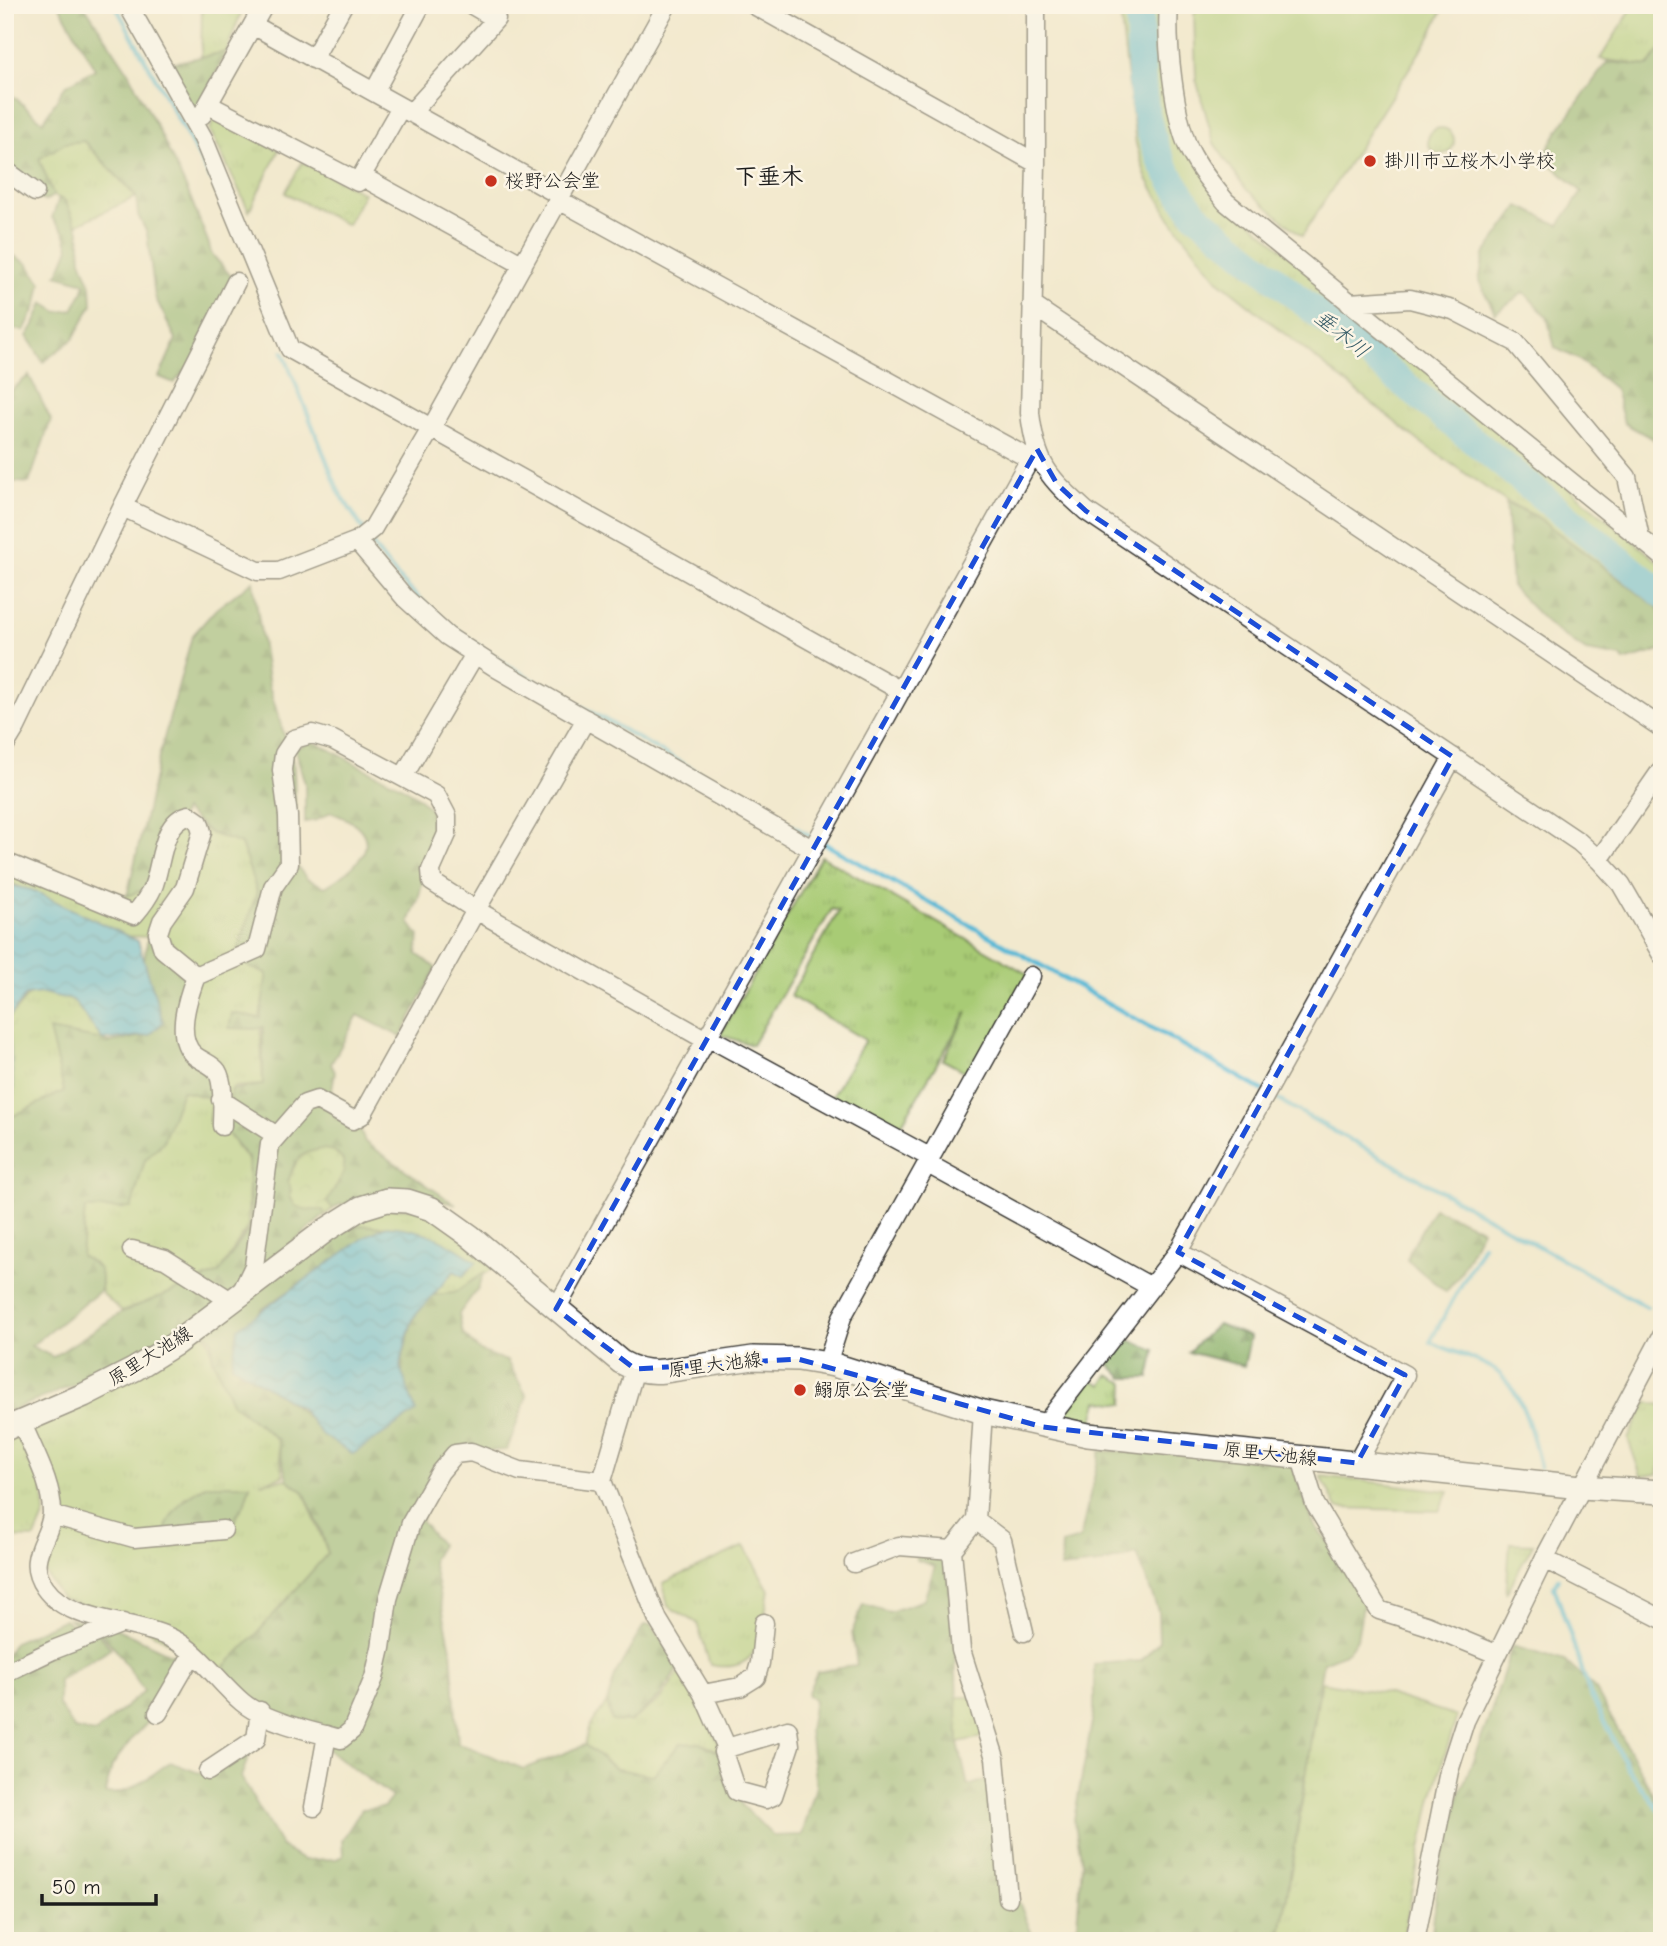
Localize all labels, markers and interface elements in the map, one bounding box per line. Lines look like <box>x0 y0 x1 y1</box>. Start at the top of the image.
place label: 掛川市立桜木小学校 <box>1384 150 1555 172</box>
marker: 掛川市立桜木小学校 <box>1362 153 1378 169</box>
district label: 下垂木 <box>735 163 804 190</box>
place label: 桜野公会堂 <box>505 170 600 192</box>
marker: 桜野公会堂 <box>483 173 499 189</box>
water label: 垂木川 <box>1310 305 1374 363</box>
street label: 原里大池線 <box>104 1321 196 1391</box>
street label: 原里大池線 <box>667 1348 763 1382</box>
place label: 鰯原公会堂 <box>814 1379 909 1401</box>
marker: 鰯原公会堂 <box>792 1382 808 1398</box>
street label: 原里大池線 <box>1222 1438 1318 1470</box>
scale bar <box>42 1862 156 1906</box>
text: 50 m <box>52 1875 101 1899</box>

